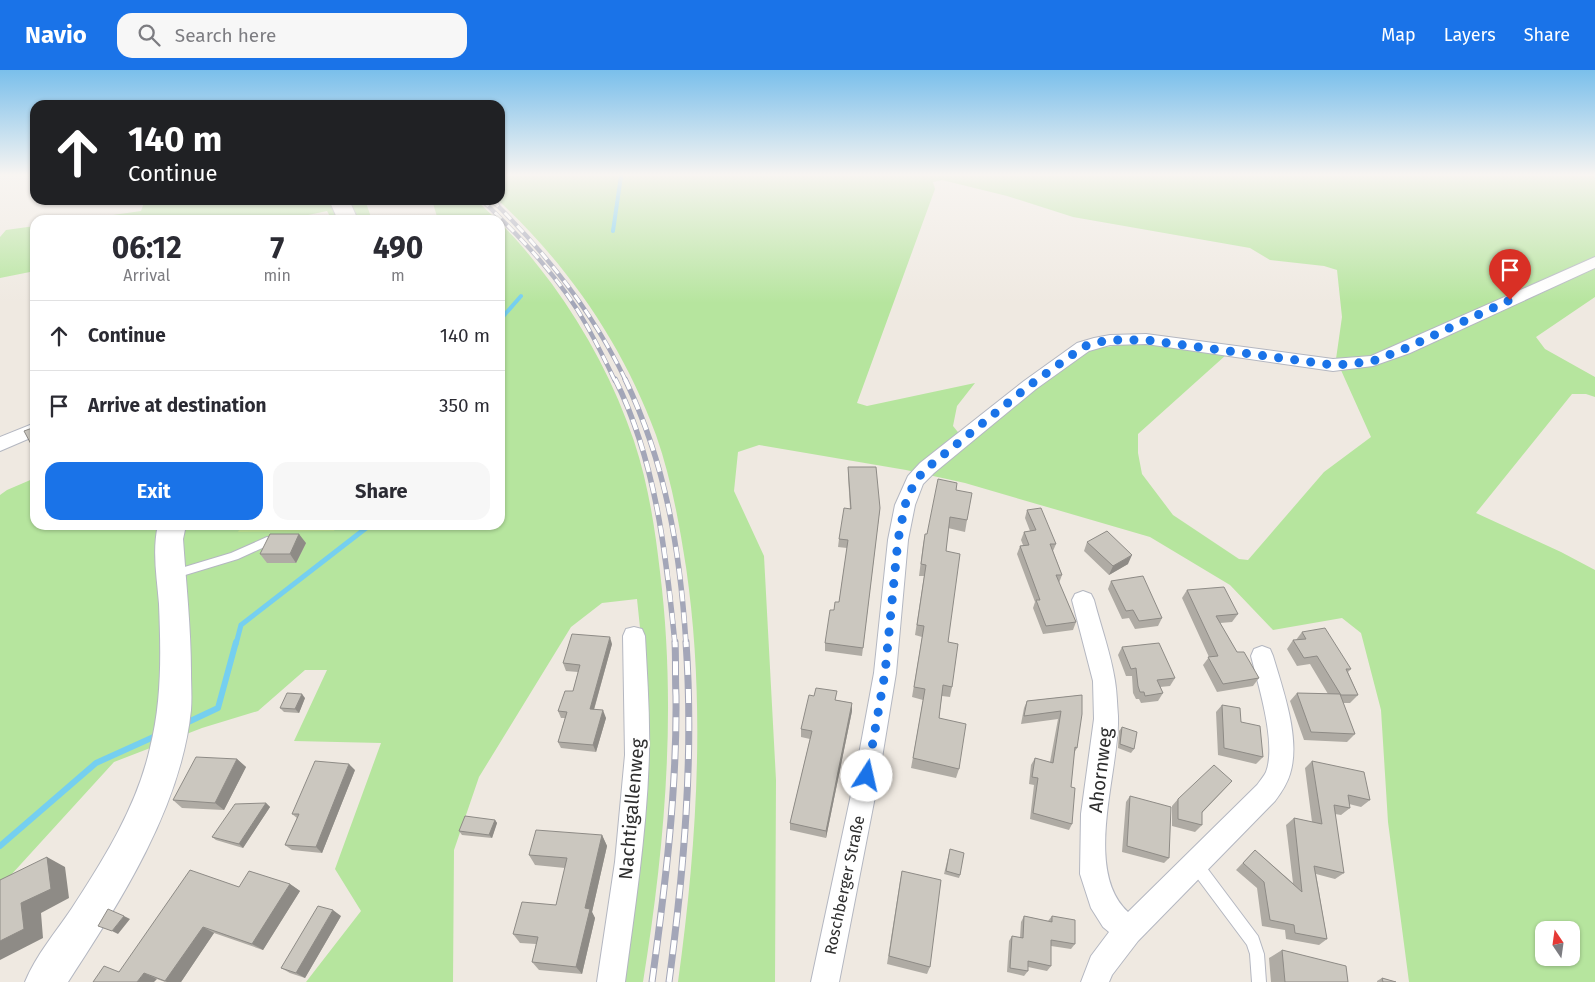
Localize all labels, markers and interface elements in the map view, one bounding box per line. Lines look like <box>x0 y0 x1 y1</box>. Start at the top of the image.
search box <box>117 13 467 58</box>
text: Navio <box>25 21 87 49</box>
icon: search <box>135 21 163 49</box>
text: Search here <box>175 24 276 47</box>
text: Map <box>1381 24 1416 46</box>
text: Layers <box>1444 24 1496 46</box>
text: Share <box>1524 24 1570 46</box>
text: 140 m <box>128 118 222 160</box>
icon: ahead <box>45 120 110 185</box>
text: Continue <box>128 160 217 187</box>
text: 06:12 <box>112 230 182 266</box>
text: 7 <box>270 230 284 266</box>
text: 490 <box>373 230 423 266</box>
pin <box>1489 249 1531 300</box>
icon: arrive <box>1496 256 1524 284</box>
text: Arrival <box>123 266 170 285</box>
text: min <box>263 266 291 285</box>
text: m <box>391 266 405 285</box>
icon: ahead <box>45 322 73 350</box>
text: Continue <box>88 324 166 347</box>
text: 140 m <box>440 324 490 347</box>
icon: arrive <box>45 392 73 420</box>
text: Arrive at destination <box>88 394 267 417</box>
text: 350 m <box>439 394 490 417</box>
button: Exit <box>45 462 263 520</box>
button: Share <box>273 462 490 520</box>
street label: Ahornweg <box>1084 726 1117 814</box>
street label: Nachtigallenweg <box>614 737 649 881</box>
position arrow <box>840 749 892 801</box>
street label: Roschberger Straße <box>820 814 869 956</box>
north arrow <box>1535 921 1580 966</box>
map controls <box>1535 921 1580 966</box>

